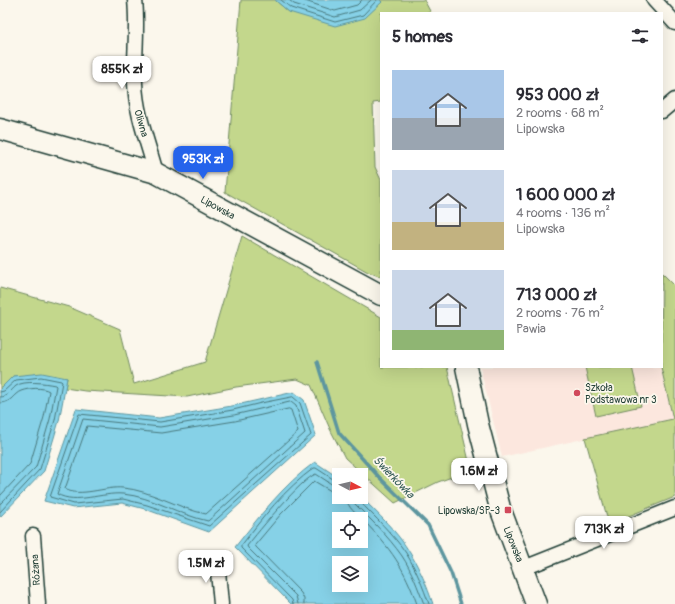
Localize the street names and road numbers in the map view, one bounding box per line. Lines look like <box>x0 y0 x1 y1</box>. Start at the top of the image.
street label: Oliwna <box>131 108 151 139</box>
street label: Lipowska <box>198 194 237 222</box>
street label: Lipowska <box>500 525 526 564</box>
street label: Różana <box>29 554 43 586</box>

